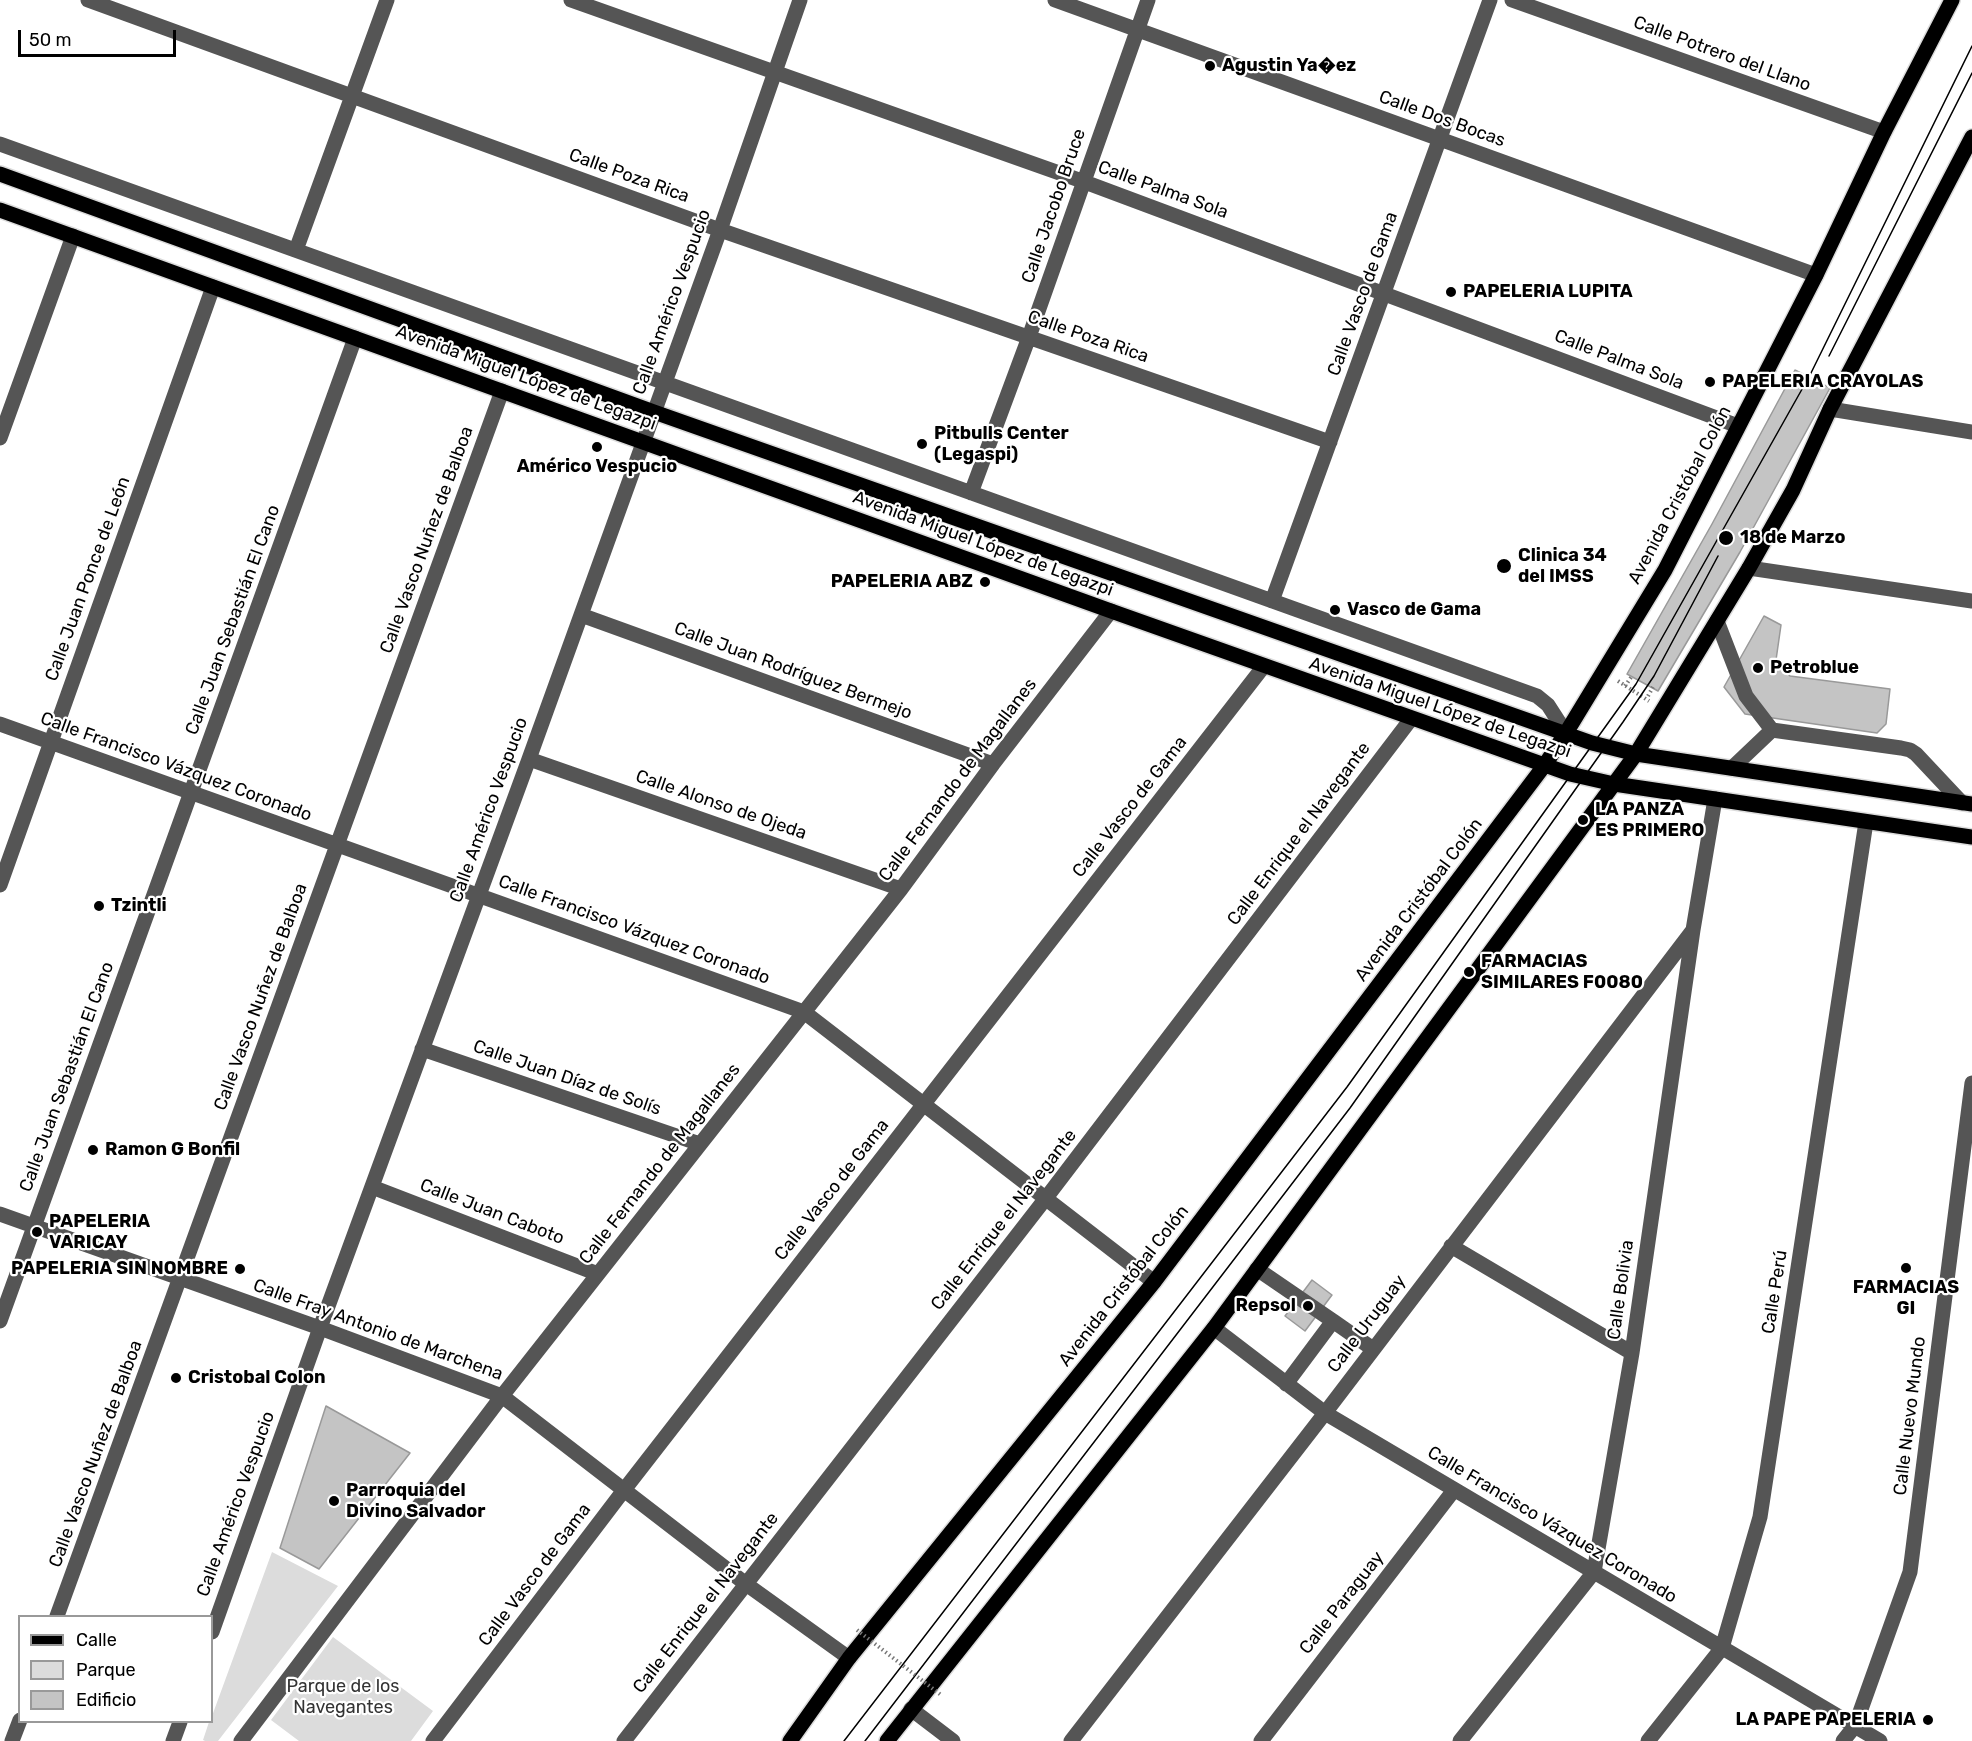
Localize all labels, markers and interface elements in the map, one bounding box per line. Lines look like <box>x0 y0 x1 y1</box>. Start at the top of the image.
street label: Calle Potrero del Llano <box>1630 12 1814 96</box>
scale bar <box>21 18 178 56</box>
text: 50 m <box>29 29 72 51</box>
place label: Agustin Ya�ez <box>1222 55 1356 77</box>
marker: Agustin Ya�ez <box>1203 59 1217 73</box>
street label: Calle Dos Bocas <box>1376 86 1508 152</box>
street label: Calle Jacobo Bruce <box>1017 126 1091 286</box>
street label: Calle Poza Rica <box>566 144 692 208</box>
street label: Calle Palma Sola <box>1095 156 1231 224</box>
street label: Calle Américo Vespucio <box>628 206 716 398</box>
street label: Calle Vasco de Gama <box>1323 209 1403 379</box>
place label: PAPELERIA LUPITA <box>1463 281 1633 303</box>
marker: PAPELERIA LUPITA <box>1444 285 1458 299</box>
street label: Calle Poza Rica <box>1025 306 1151 368</box>
street label: Avenida Miguel López de Legazpi <box>393 321 659 435</box>
street label: Calle Palma Sola <box>1551 325 1687 395</box>
place label: PAPELERIA CRAYOLAS <box>1722 371 1923 393</box>
marker: PAPELERIA CRAYOLAS <box>1703 375 1717 389</box>
street label: Avenida Cristóbal Colón <box>1624 402 1736 588</box>
street label: Calle Vasco Nuñez de Balboa <box>376 423 478 657</box>
place label: Pitbulls Center (Legaspi) <box>934 423 1069 466</box>
marker: Pitbulls Center (Legaspi) <box>915 437 929 451</box>
marker: Américo Vespucio <box>590 440 604 454</box>
place label: Américo Vespucio <box>517 456 677 478</box>
street label: Calle Juan Ponce de León <box>41 474 135 684</box>
street label: Avenida Miguel López de Legazpi <box>850 487 1116 601</box>
street label: Calle Juan Sebastián El Cano <box>181 502 285 738</box>
place label: 18 de Marzo <box>1740 527 1845 549</box>
marker: 18 de Marzo <box>1717 529 1735 547</box>
place label: Clinica 34 del IMSS <box>1518 545 1607 588</box>
marker: Clinica 34 del IMSS <box>1495 557 1513 575</box>
place label: PAPELERIA ABZ <box>831 571 973 593</box>
marker: PAPELERIA ABZ <box>978 575 992 589</box>
place label: Vasco de Gama <box>1347 599 1481 621</box>
marker: Vasco de Gama <box>1328 603 1342 617</box>
street label: Calle Juan Rodríguez Bermejo <box>671 618 915 724</box>
street label: Avenida Miguel López de Legazpi <box>1306 653 1574 763</box>
place label: Petroblue <box>1770 657 1859 679</box>
marker: Petroblue <box>1751 661 1765 675</box>
street label: Calle Fernando de Magallanes <box>875 674 1041 886</box>
street label: Calle Francisco Vázquez Coronado <box>37 708 315 826</box>
street label: Calle Américo Vespucio <box>445 714 533 906</box>
street label: Calle Vasco de Gama <box>1068 732 1192 882</box>
street label: Calle Enrique el Navegante <box>1223 738 1375 930</box>
street label: Calle Alonso de Ojeda <box>633 766 809 844</box>
place label: LA PANZA ES PRIMERO <box>1595 799 1704 842</box>
marker: LA PANZA ES PRIMERO <box>1576 813 1590 827</box>
street label: Avenida Cristóbal Colón <box>1351 814 1487 986</box>
street label: Calle Francisco Vázquez Coronado <box>495 871 773 989</box>
street label: Calle Vasco Nuñez de Balboa <box>210 880 312 1114</box>
place label: Tzintli <box>111 895 167 917</box>
marker: Tzintli <box>92 899 106 913</box>
place label: FARMACIAS SIMILARES F0080 <box>1481 951 1643 994</box>
street label: Calle Juan Sebastián El Cano <box>15 959 119 1195</box>
marker: FARMACIAS SIMILARES F0080 <box>1462 965 1476 979</box>
street label: Calle Juan Díaz de Solís <box>470 1036 664 1120</box>
street label: Calle Fernando de Magallanes <box>575 1059 745 1269</box>
street label: Calle Vasco de Gama <box>770 1115 894 1265</box>
street label: Calle Enrique el Navegante <box>927 1125 1081 1315</box>
place label: Ramon G Bonfil <box>105 1139 240 1161</box>
marker: Ramon G Bonfil <box>86 1143 100 1157</box>
street label: Calle Juan Caboto <box>417 1175 567 1249</box>
street label: Avenida Cristóbal Colón <box>1054 1201 1194 1371</box>
place label: PAPELERIA VARICAY <box>49 1211 150 1254</box>
marker: PAPELERIA VARICAY <box>30 1225 44 1239</box>
street label: Calle Bolivia <box>1603 1239 1639 1341</box>
street label: Calle Perú <box>1758 1249 1792 1335</box>
place label: PAPELERIA SIN NOMBRE <box>11 1258 228 1280</box>
marker: FARMACIAS GI <box>1899 1261 1913 1275</box>
marker: PAPELERIA SIN NOMBRE <box>233 1262 247 1276</box>
street label: Calle Uruguay <box>1323 1271 1411 1377</box>
street label: Calle Fray Antonio de Marchena <box>250 1275 506 1385</box>
place label: FARMACIAS GI <box>1853 1277 1959 1320</box>
place label: Repsol <box>1236 1295 1296 1317</box>
marker: Repsol <box>1301 1299 1315 1313</box>
street label: Calle Nuevo Mundo <box>1890 1335 1930 1497</box>
street label: Calle Vasco Nuñez de Balboa <box>45 1337 147 1571</box>
place label: Cristobal Colon <box>188 1367 326 1389</box>
marker: Cristobal Colon <box>169 1371 183 1385</box>
street label: Calle Américo Vespucio <box>192 1408 280 1600</box>
street label: Calle Francisco Vázquez Coronado <box>1423 1442 1681 1608</box>
place label: Parroquia del Divino Salvador <box>346 1480 485 1522</box>
marker: Parroquia del Divino Salvador <box>327 1494 341 1508</box>
street label: Calle Vasco de Gama <box>474 1499 596 1651</box>
street label: Calle Enrique el Navegante <box>629 1508 783 1698</box>
street label: Calle Paraguay <box>1295 1547 1389 1659</box>
legend <box>18 1615 213 1723</box>
text: Calle <box>76 1629 117 1651</box>
text: Parque <box>76 1659 136 1681</box>
park label: Parque de los Navegantes <box>286 1676 400 1718</box>
text: Edificio <box>76 1689 136 1711</box>
place label: LA PAPE PAPELERIA <box>1736 1709 1916 1731</box>
marker: LA PAPE PAPELERIA <box>1921 1713 1935 1727</box>

